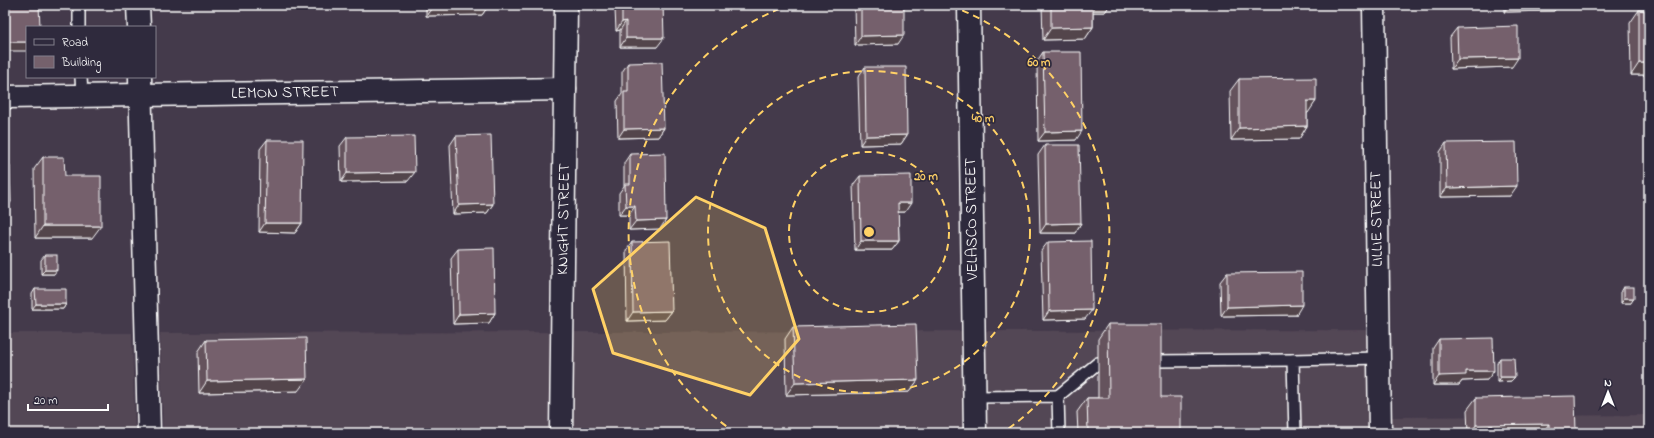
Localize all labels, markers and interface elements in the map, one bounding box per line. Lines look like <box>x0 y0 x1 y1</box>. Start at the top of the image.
legend <box>26 26 156 78</box>
text: Road <box>62 34 88 52</box>
text: Building <box>61 54 101 73</box>
text: 60 m <box>1027 54 1051 72</box>
street label: LEMON STREET <box>231 80 339 106</box>
text: 40 m <box>971 110 995 128</box>
street label: VELASCO STREET <box>959 157 985 282</box>
street label: KNIGHT STREET <box>551 163 577 275</box>
text: 20 m <box>913 168 938 186</box>
street label: LILLIE STREET <box>1364 171 1390 267</box>
centre of rings <box>862 225 876 239</box>
north arrow <box>1588 372 1628 412</box>
text: N <box>1604 375 1612 391</box>
scale bar <box>28 386 108 412</box>
text: 20 m <box>34 392 57 410</box>

